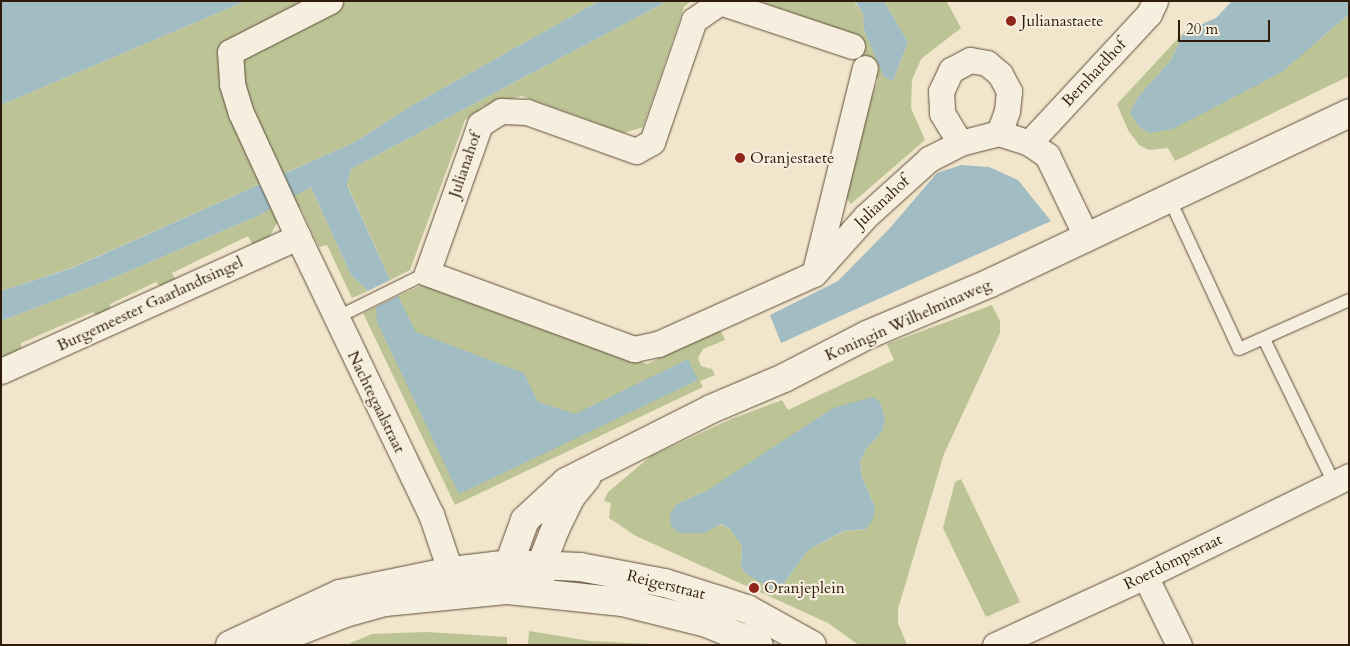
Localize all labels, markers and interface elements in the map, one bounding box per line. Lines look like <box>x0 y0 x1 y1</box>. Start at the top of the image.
scale bar <box>1180 10 1272 42</box>
place label: Julianastaete <box>1021 11 1104 31</box>
marker: Julianastaete <box>1005 15 1017 27</box>
text: 20 m <box>1186 19 1218 39</box>
street label: Bernhardhof <box>1058 35 1130 111</box>
street label: Julianahof <box>445 130 485 200</box>
place label: Oranjestaete <box>750 148 834 168</box>
marker: Oranjestaete <box>734 152 746 164</box>
street label: Julianahof <box>851 172 913 232</box>
street label: Burgemeester Gaarlandtsingel <box>54 252 246 356</box>
street label: Koningin Wilhelminaweg <box>822 275 994 365</box>
street label: Nachtegaalstraat <box>343 348 409 456</box>
street label: Roerdompstraat <box>1121 530 1225 594</box>
street label: Reigerstraat <box>625 566 707 604</box>
place label: Oranjeplein <box>764 578 845 598</box>
marker: Oranjeplein <box>748 582 760 594</box>

